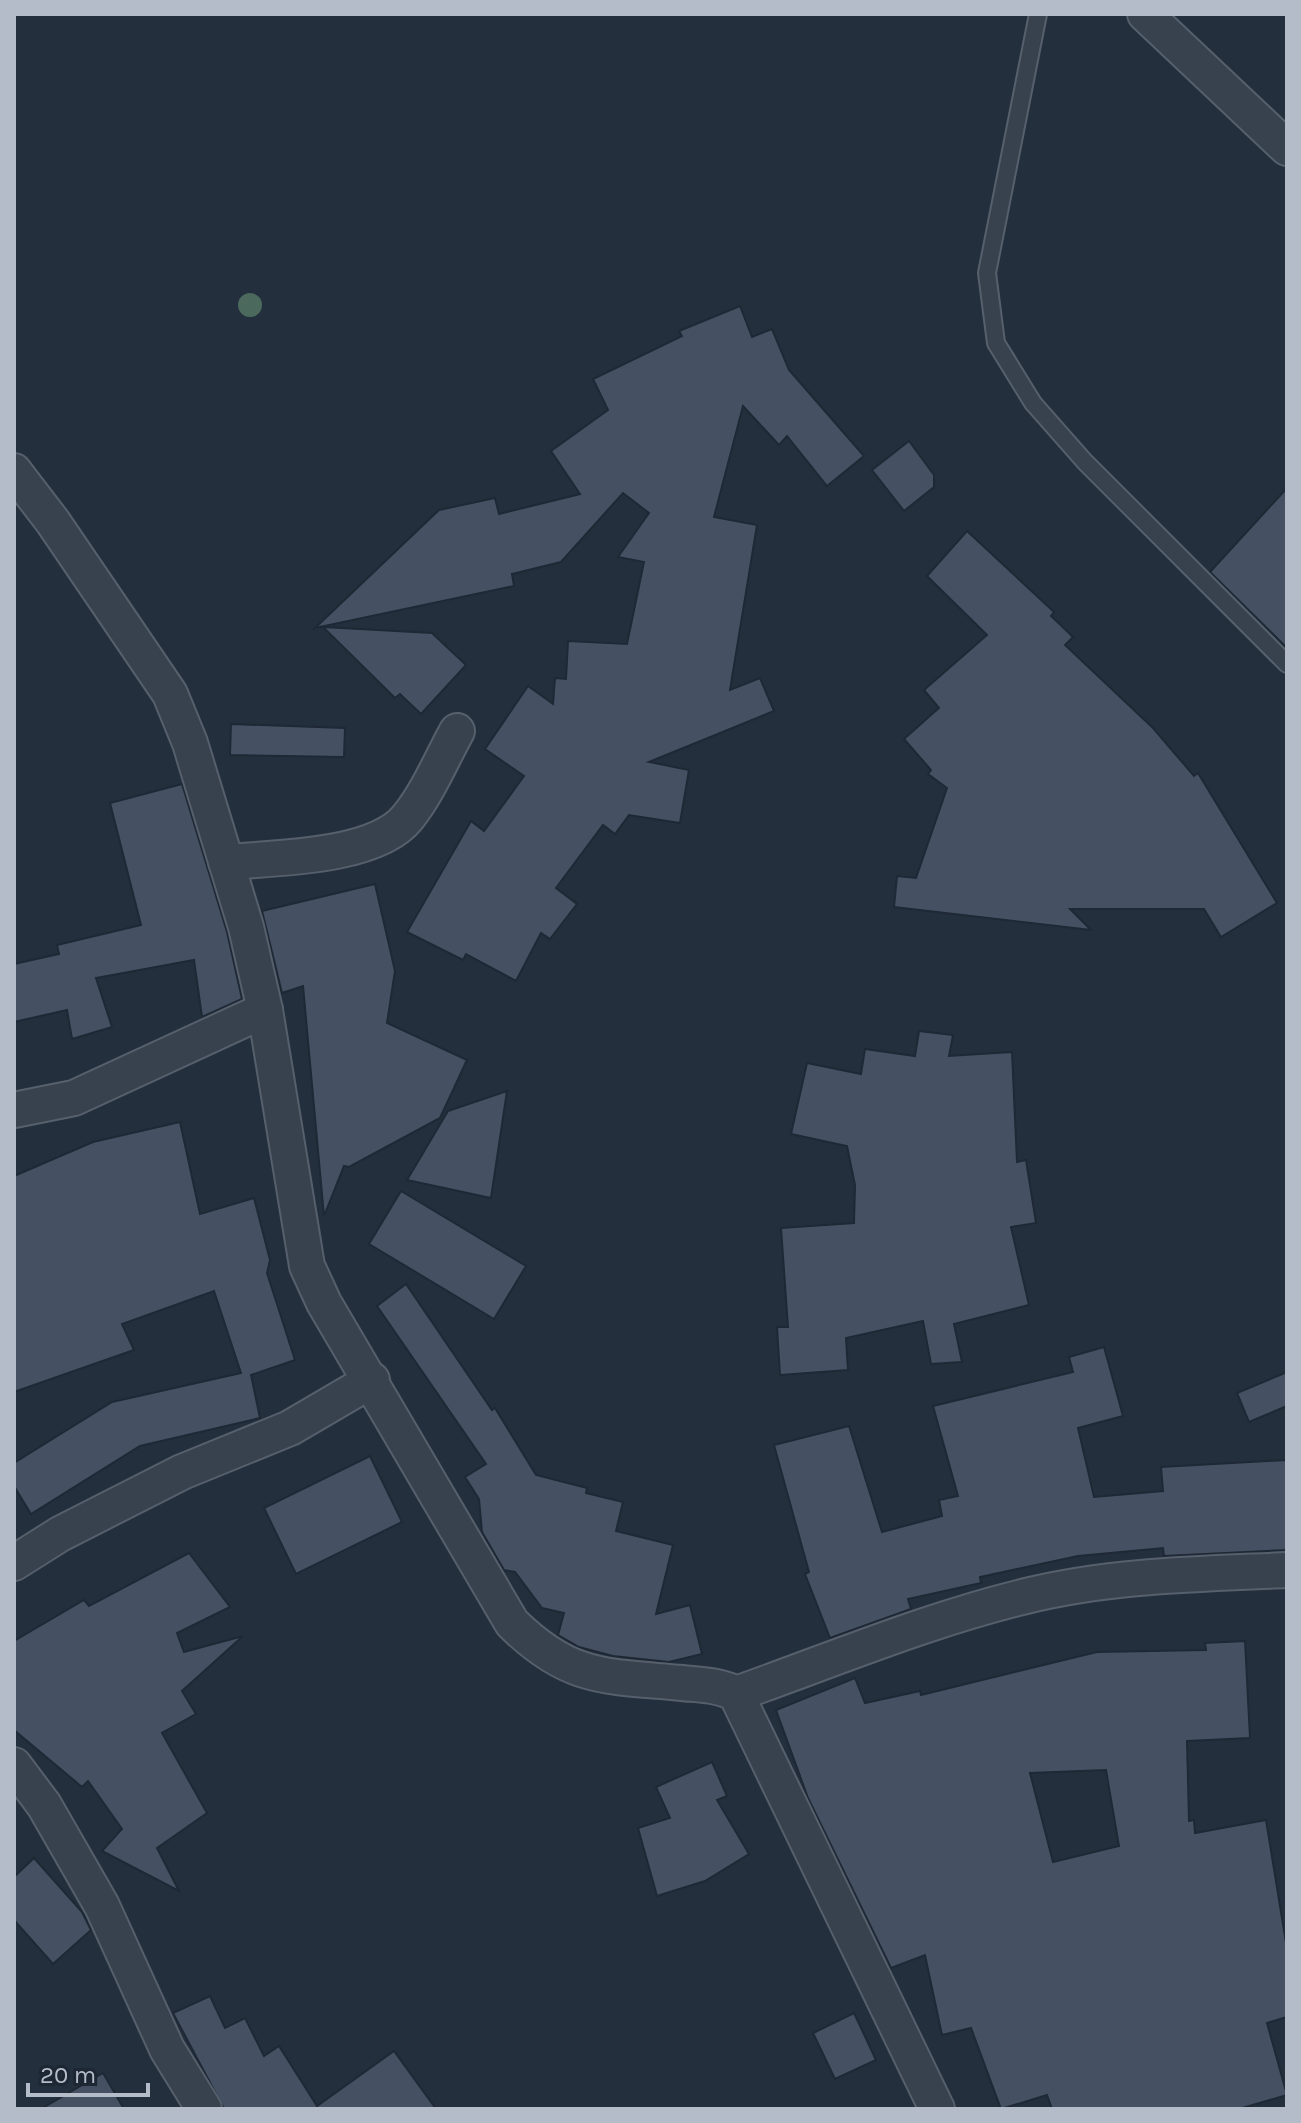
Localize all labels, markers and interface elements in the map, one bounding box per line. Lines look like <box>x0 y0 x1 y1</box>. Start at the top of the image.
scale bar <box>28 2047 148 2097</box>
text: 20 m <box>40 2061 96 2089</box>

